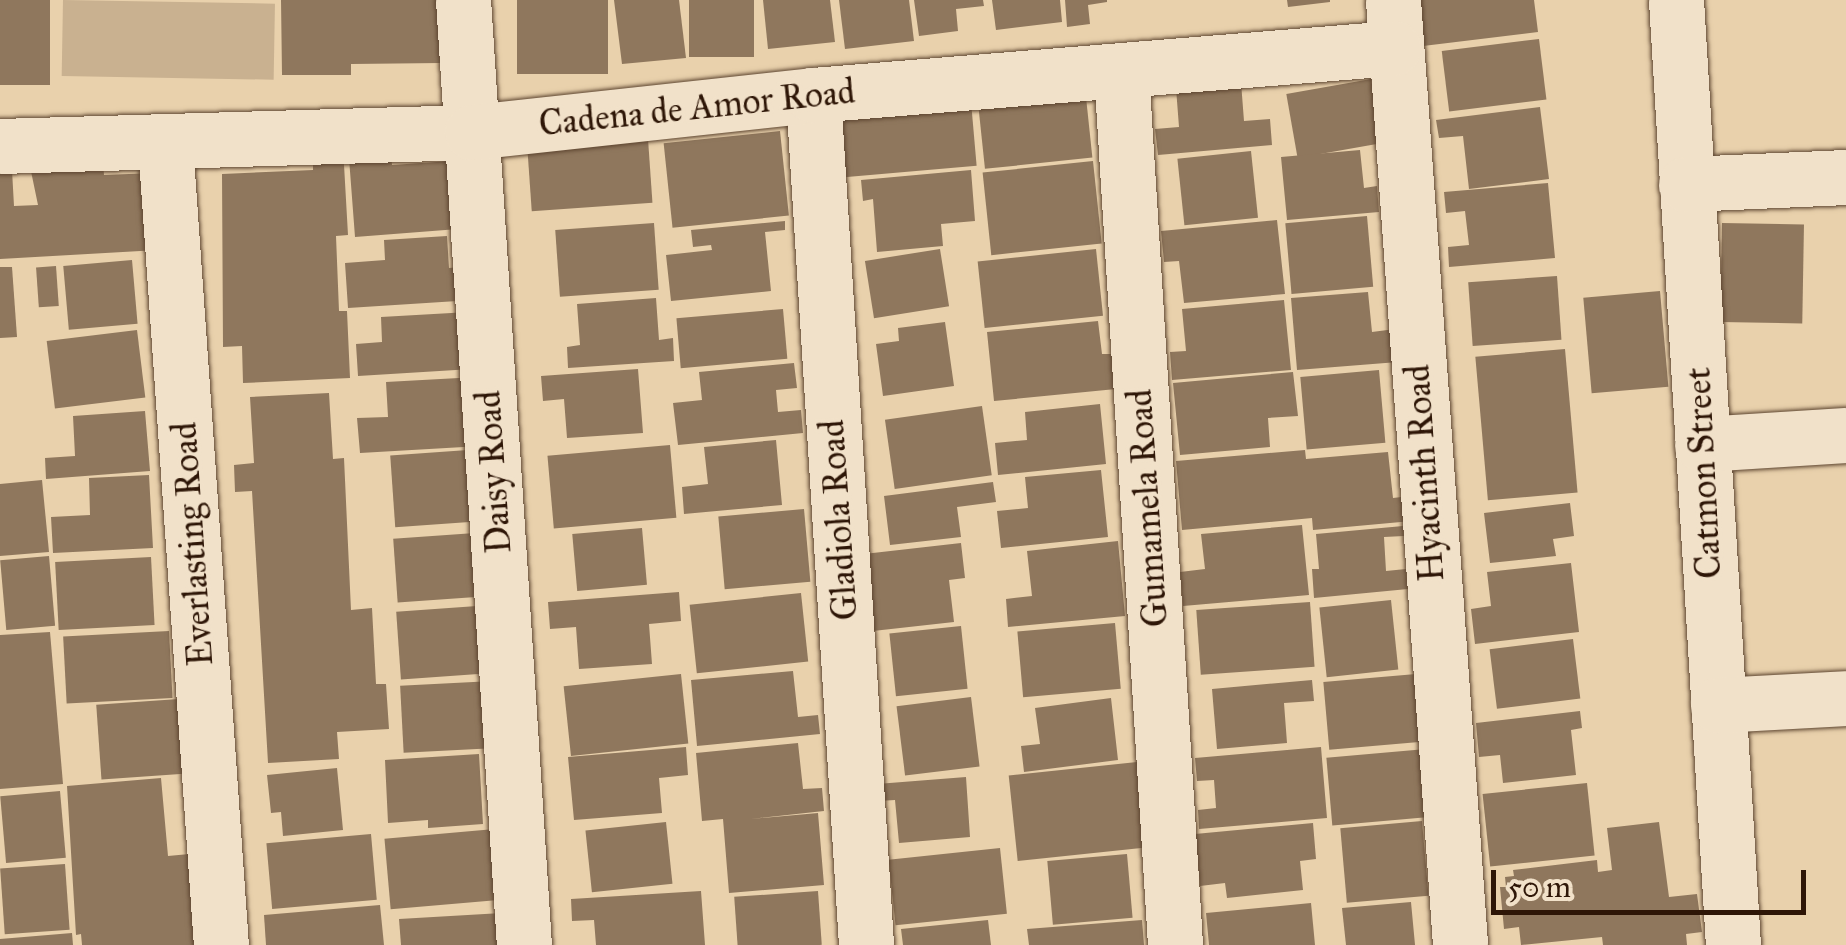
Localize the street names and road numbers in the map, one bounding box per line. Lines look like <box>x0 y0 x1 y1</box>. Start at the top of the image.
street label: Cadena de Amor Road <box>537 71 857 145</box>
street label: Hyacinth Road <box>1396 363 1454 583</box>
street label: Catmon Street <box>1677 366 1731 580</box>
street label: Gumamela Road <box>1119 387 1177 629</box>
street label: Daisy Road <box>467 389 521 555</box>
street label: Gladiola Road <box>811 418 867 622</box>
street label: Everlasting Road <box>164 421 222 667</box>

